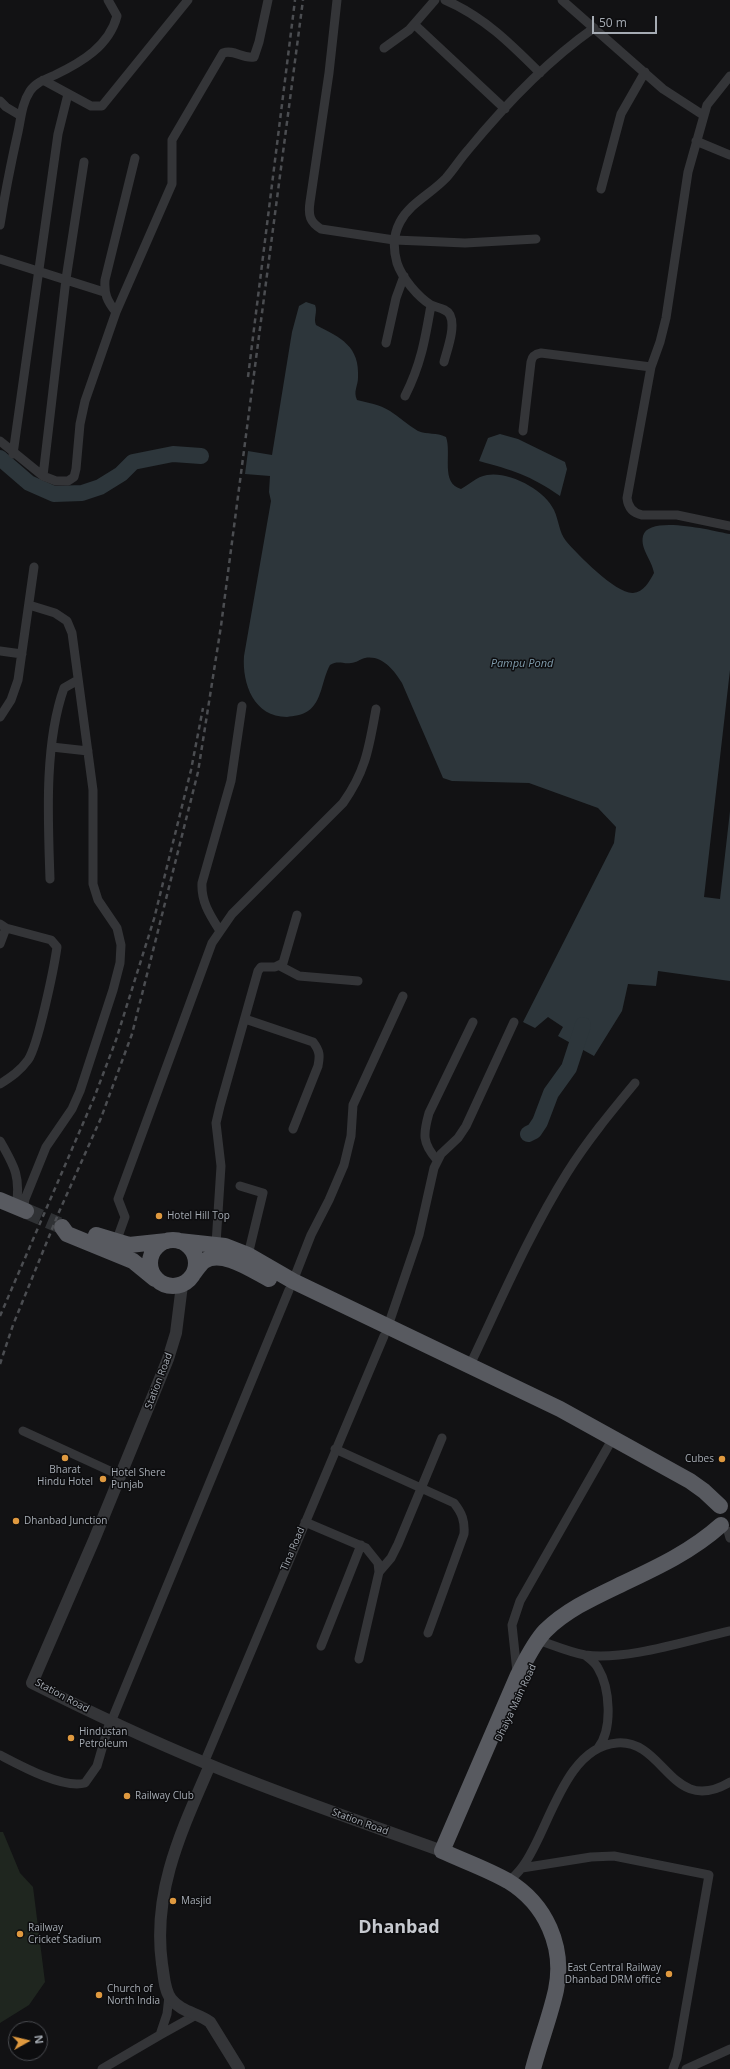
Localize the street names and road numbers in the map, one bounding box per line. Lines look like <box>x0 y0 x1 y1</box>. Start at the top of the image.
street label: Station Road <box>143 1351 175 1411</box>
street label: Tina Road <box>278 1525 308 1573</box>
street label: Dhaiya Main Road <box>493 1662 539 1744</box>
street label: Station Road <box>33 1677 91 1715</box>
street label: Station Road <box>330 1806 390 1838</box>

